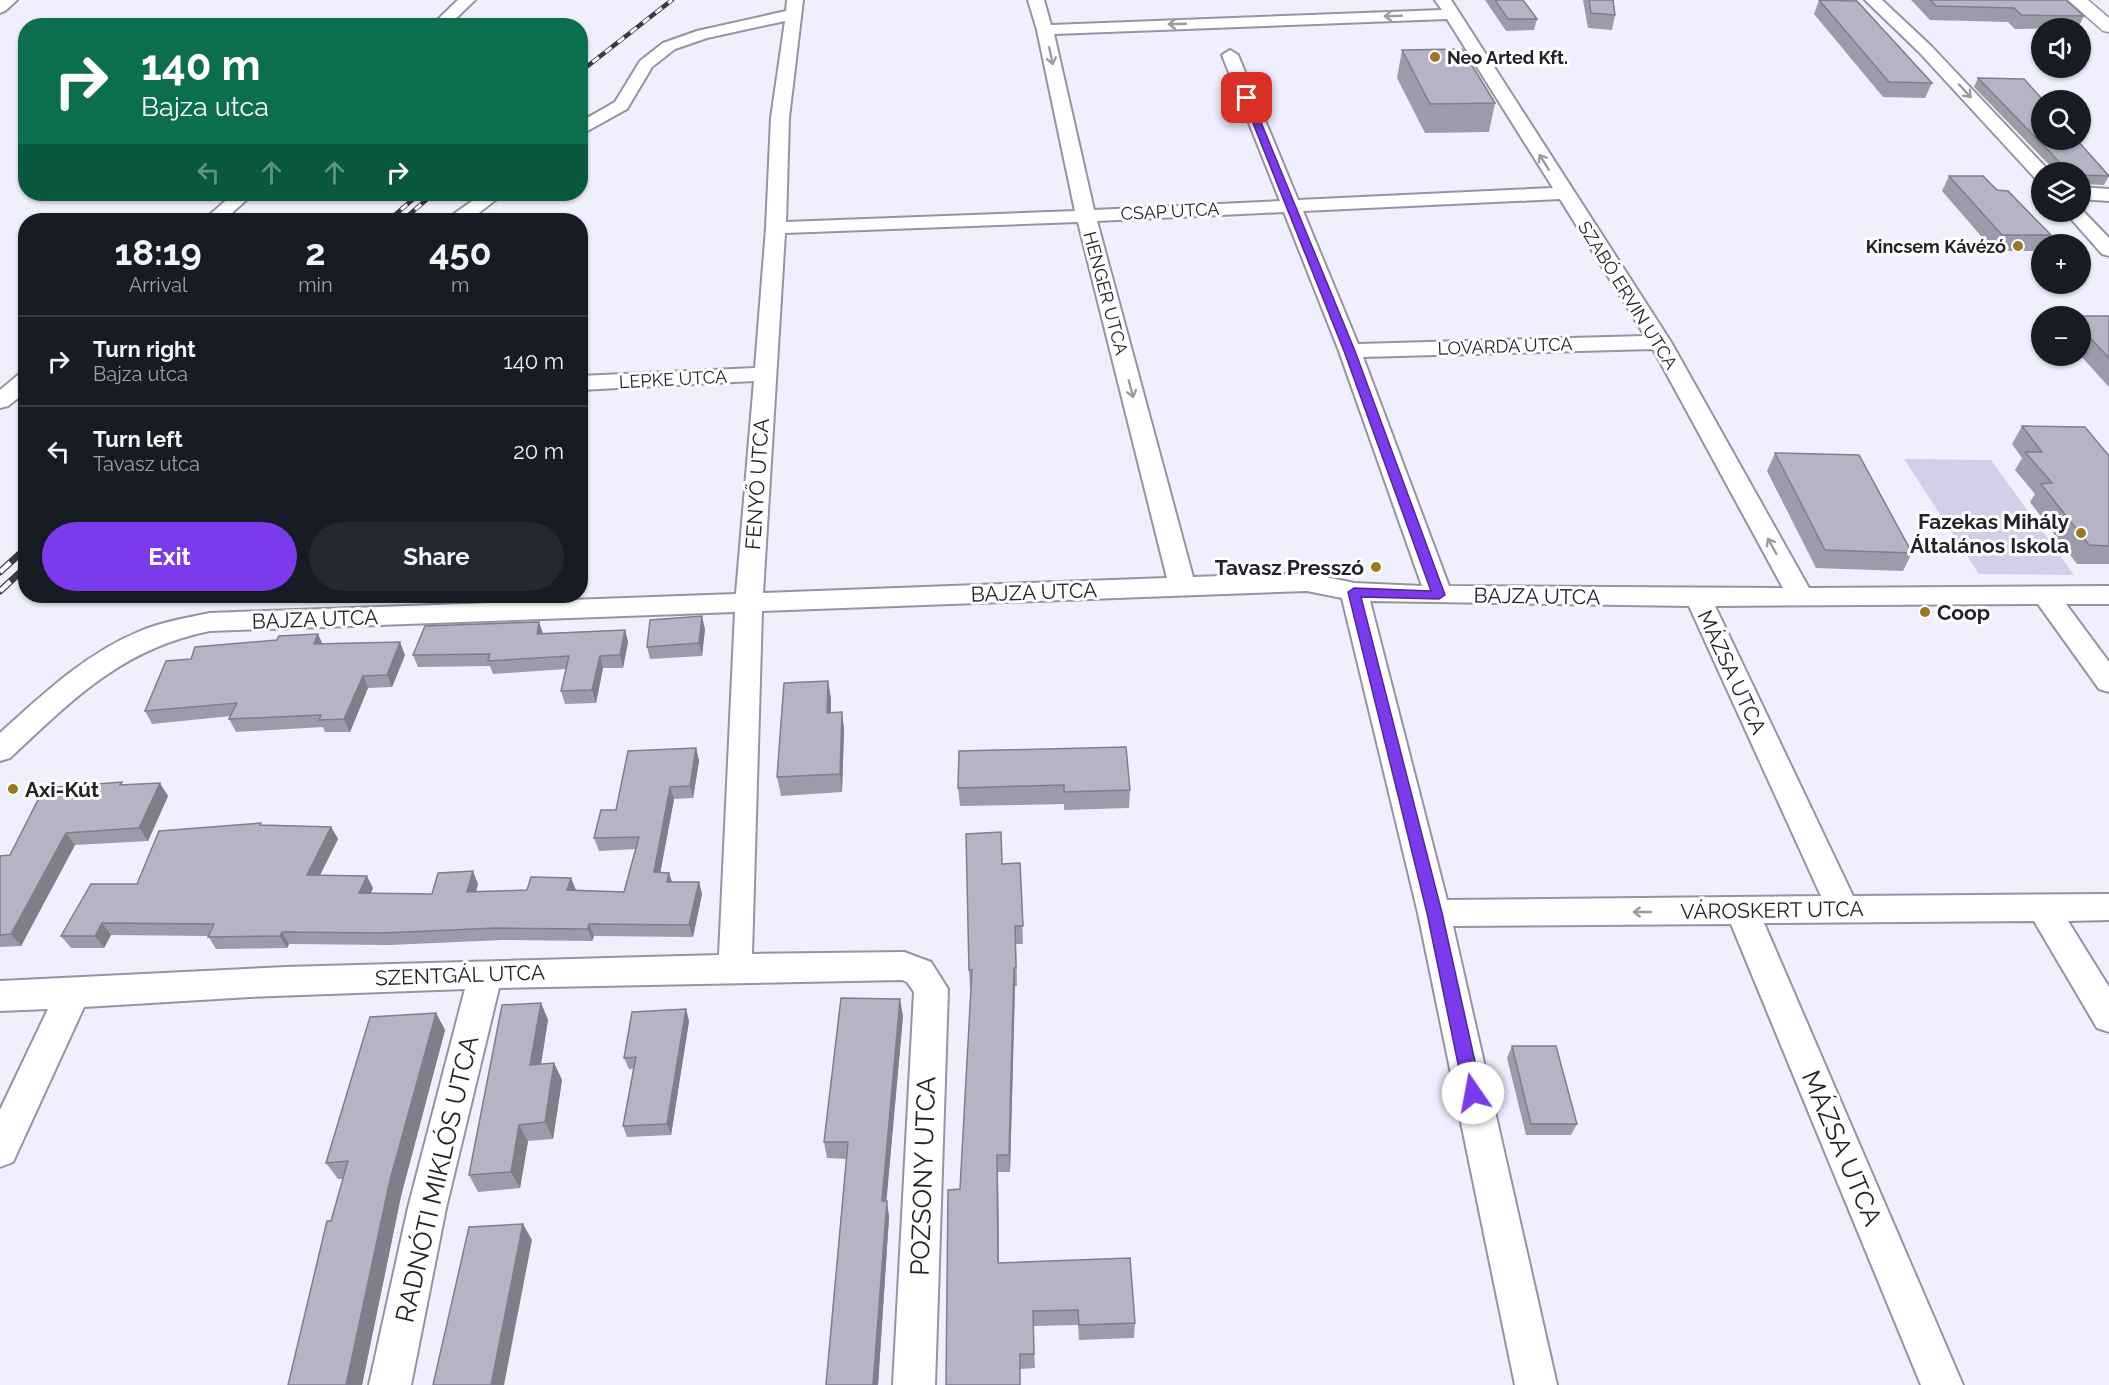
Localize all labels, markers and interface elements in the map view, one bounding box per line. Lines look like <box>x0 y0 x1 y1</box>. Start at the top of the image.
one-way arrow <box>1383 11 1403 22</box>
map controls <box>2031 18 2091 366</box>
button: sound <box>2031 18 2091 78</box>
one-way arrow <box>1168 19 1188 30</box>
text: 140 m <box>141 41 261 90</box>
icon: right <box>42 42 120 120</box>
one-way arrow <box>1046 46 1057 66</box>
place label: Neo Arted Kft. <box>1447 47 1568 68</box>
marker: Neo Arted Kft. <box>1428 50 1442 64</box>
pin <box>1221 72 1272 123</box>
icon: arrive <box>1230 81 1263 114</box>
one-way arrow <box>1958 84 1972 99</box>
button: search <box>2031 90 2091 150</box>
text: Bajza utca <box>141 91 269 122</box>
one-way arrow <box>1538 154 1550 171</box>
icon: left <box>192 156 225 189</box>
icon: ahead <box>255 156 288 189</box>
icon: ahead <box>318 156 351 189</box>
icon: right <box>381 156 414 189</box>
button: layers <box>2031 162 2091 222</box>
street label: CSAP UTCA <box>1120 198 1220 224</box>
street label: SZABÓ ERVIN UTCA <box>1574 217 1683 373</box>
street label: HENGER UTCA <box>1079 229 1133 357</box>
text: 18:19 <box>114 231 202 273</box>
text: 2 <box>305 231 326 273</box>
text: 450 <box>429 231 492 273</box>
button: + <box>2031 234 2091 294</box>
place label: Kincsem Kávézó <box>1866 236 2006 257</box>
marker: Kincsem Kávézó <box>2011 239 2025 253</box>
text: Arrival <box>129 273 187 297</box>
text: min <box>298 273 333 297</box>
text: m <box>451 273 470 297</box>
button: − <box>2031 306 2091 366</box>
street label: LOVARDA UTCA <box>1437 333 1573 359</box>
text: Turn right <box>93 336 196 362</box>
icon: right <box>42 345 75 378</box>
text: 140 m <box>503 348 564 374</box>
text: Bajza utca <box>93 362 188 386</box>
street label: LEPKE UTCA <box>618 366 728 392</box>
one-way arrow <box>1126 379 1137 398</box>
street label: FENYŐ UTCA <box>740 417 774 551</box>
text: Turn left <box>93 426 183 452</box>
icon: left <box>42 435 75 468</box>
text: 20 m <box>513 438 564 464</box>
text: Tavasz utca <box>93 452 200 476</box>
place label: Fazekas Mihály Általános Iskola <box>1910 509 2069 558</box>
button: Exit <box>42 522 297 591</box>
button: Share <box>309 522 564 591</box>
marker: Fazekas Mihály Általános Iskola <box>2074 526 2088 540</box>
one-way arrow <box>1766 538 1778 555</box>
place label: Tavasz Presszó <box>1215 555 1364 580</box>
marker: Tavasz Presszó <box>1369 560 1383 574</box>
street label: BAJZA UTCA <box>970 577 1098 607</box>
street label: BAJZA UTCA <box>1473 582 1601 610</box>
place label: Coop <box>1937 600 1990 625</box>
street label: BAJZA UTCA <box>251 604 379 634</box>
marker: Coop <box>1918 605 1932 619</box>
street label: MÁZSA UTCA <box>1692 606 1772 738</box>
place label: Axi-Kút <box>25 777 99 802</box>
marker: Axi-Kút <box>6 782 20 796</box>
street label: VÁROSKERT UTCA <box>1680 896 1864 924</box>
one-way arrow <box>1632 906 1652 918</box>
street label: SZENTGÁL UTCA <box>375 960 545 990</box>
street label: RADNÓTI MIKLÓS UTCA <box>388 1032 485 1325</box>
position arrow <box>1441 1061 1505 1125</box>
street label: MÁZSA UTCA <box>1796 1066 1888 1230</box>
street label: POZSONY UTCA <box>905 1075 941 1276</box>

